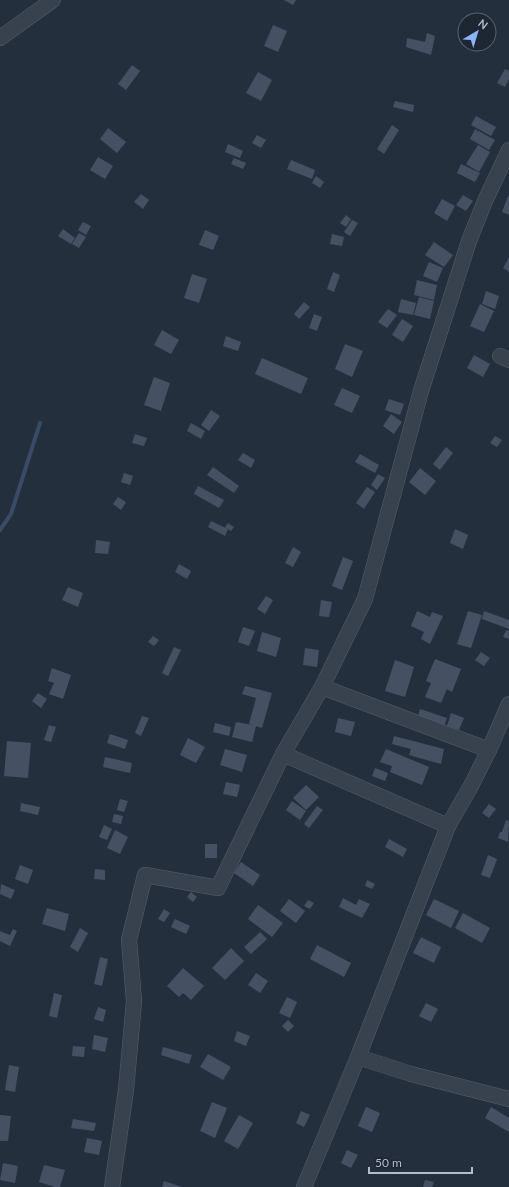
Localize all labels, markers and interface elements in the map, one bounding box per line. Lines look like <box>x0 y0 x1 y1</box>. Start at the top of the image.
north arrow <box>457 12 497 52</box>
text: N <box>476 16 491 31</box>
scale bar <box>369 1149 472 1175</box>
text: 50 m <box>375 1155 402 1170</box>

